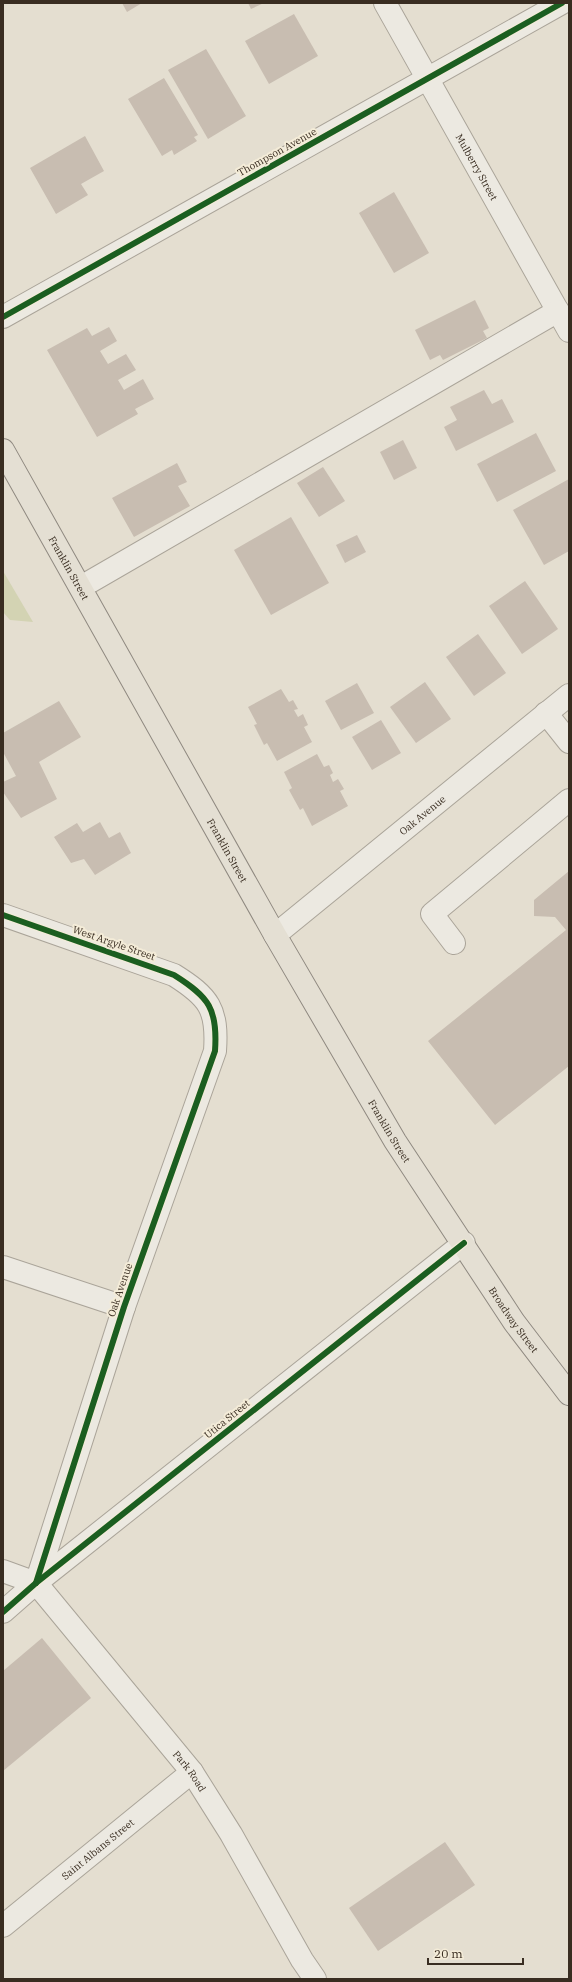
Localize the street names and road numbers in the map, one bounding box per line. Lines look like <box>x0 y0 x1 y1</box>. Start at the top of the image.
street label: Thompson Avenue <box>235 125 319 179</box>
street label: Mulberry Street <box>453 131 501 203</box>
street label: Franklin Street <box>46 534 92 602</box>
street label: Oak Avenue <box>396 792 448 838</box>
street label: Franklin Street <box>204 816 251 885</box>
street label: West Argyle Street <box>71 923 157 963</box>
street label: Franklin Street <box>366 1097 414 1165</box>
street label: Oak Avenue <box>105 1261 135 1319</box>
street label: Broadway Street <box>486 1284 542 1355</box>
street label: Utica Street <box>202 1396 253 1441</box>
street label: Park Road <box>170 1748 209 1794</box>
street label: Saint Albans Street <box>59 1815 137 1882</box>

